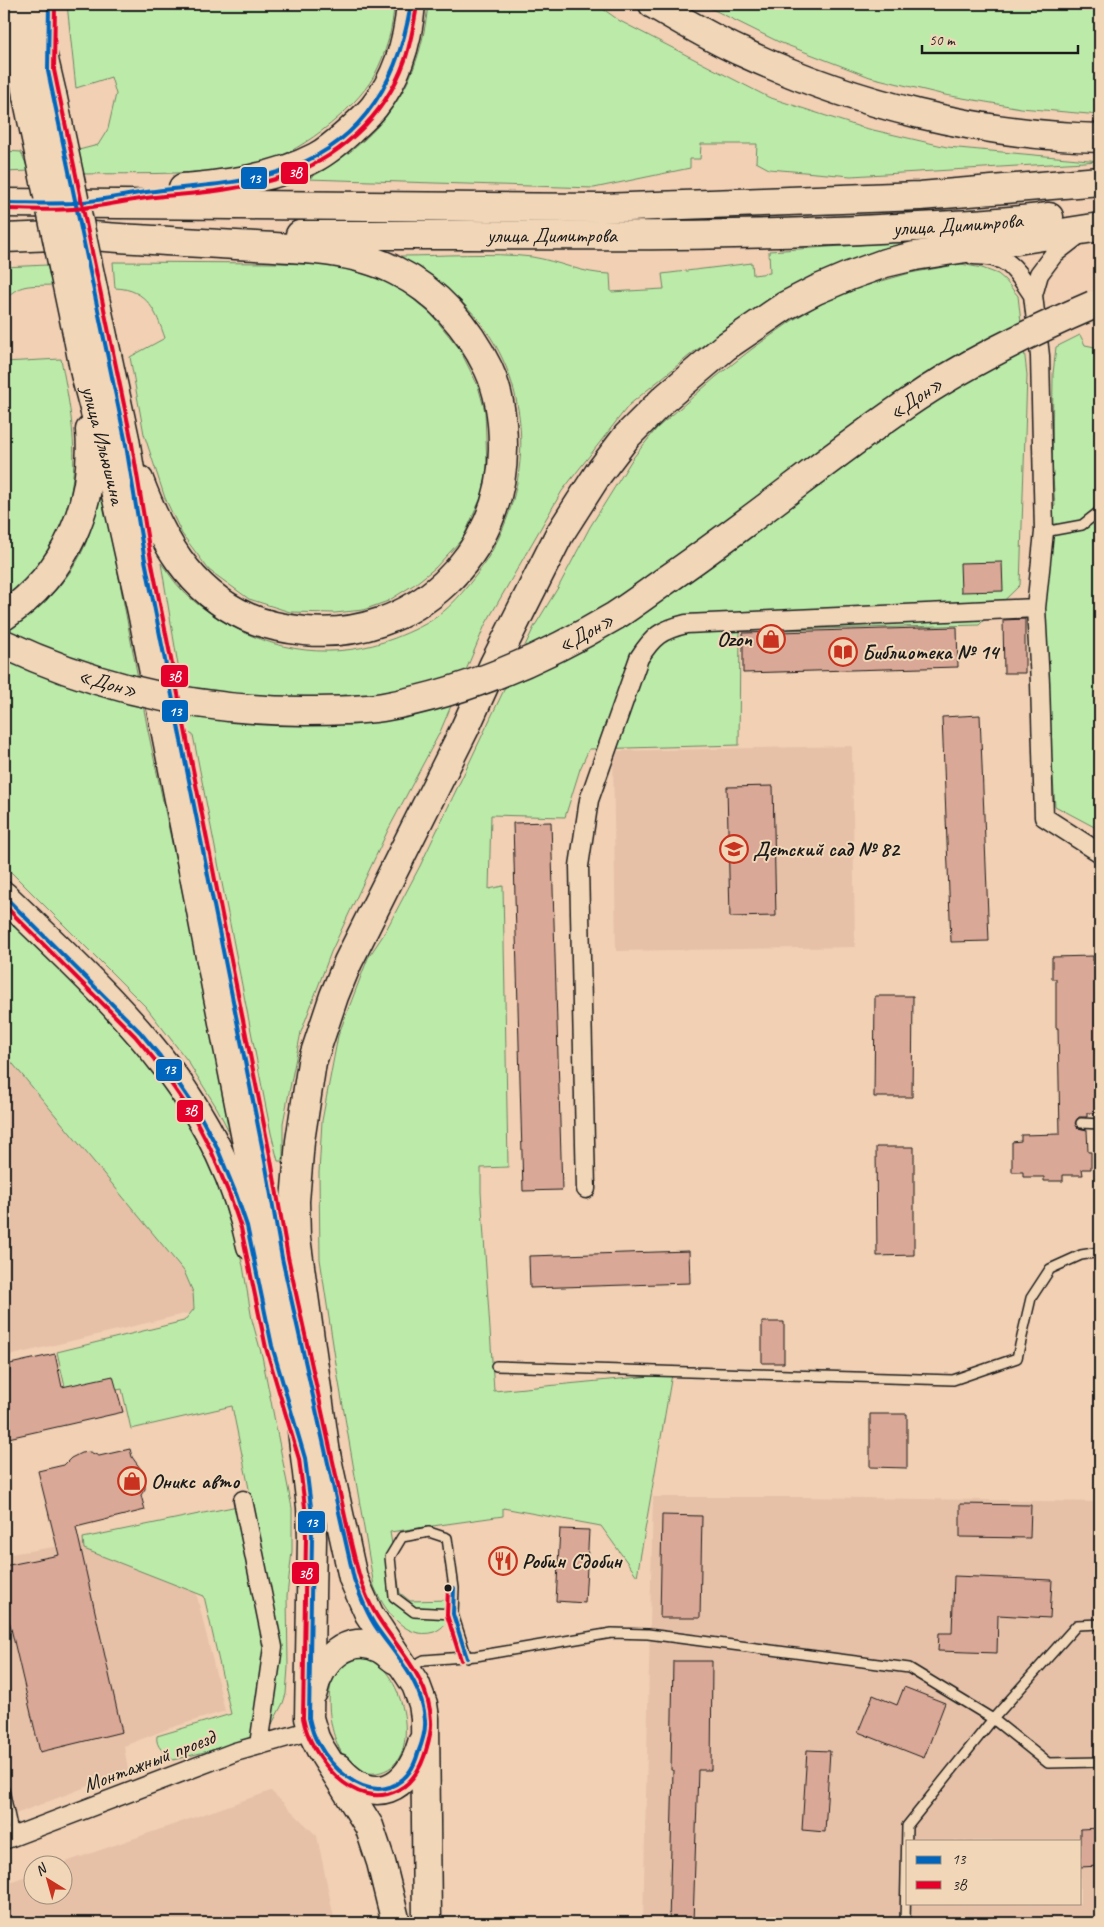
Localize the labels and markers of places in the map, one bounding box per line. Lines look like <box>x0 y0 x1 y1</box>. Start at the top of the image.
shop icon: Ozon <box>756 624 786 654</box>
place label: Ozon <box>717 626 752 652</box>
library icon: Библиотека № 14 <box>828 637 858 667</box>
place label: Библиотека № 14 <box>862 639 1001 665</box>
school or university icon: Детский сад № 82 <box>719 834 749 864</box>
place label: Детский сад № 82 <box>753 836 902 862</box>
shop icon: Оникс авто <box>117 1466 147 1496</box>
place label: Оникс авто <box>151 1468 241 1494</box>
restaurant icon: Робин Сдобин <box>488 1546 518 1576</box>
place label: Робин Сдобин <box>522 1548 623 1574</box>
unlabelled marker <box>443 1583 453 1593</box>

